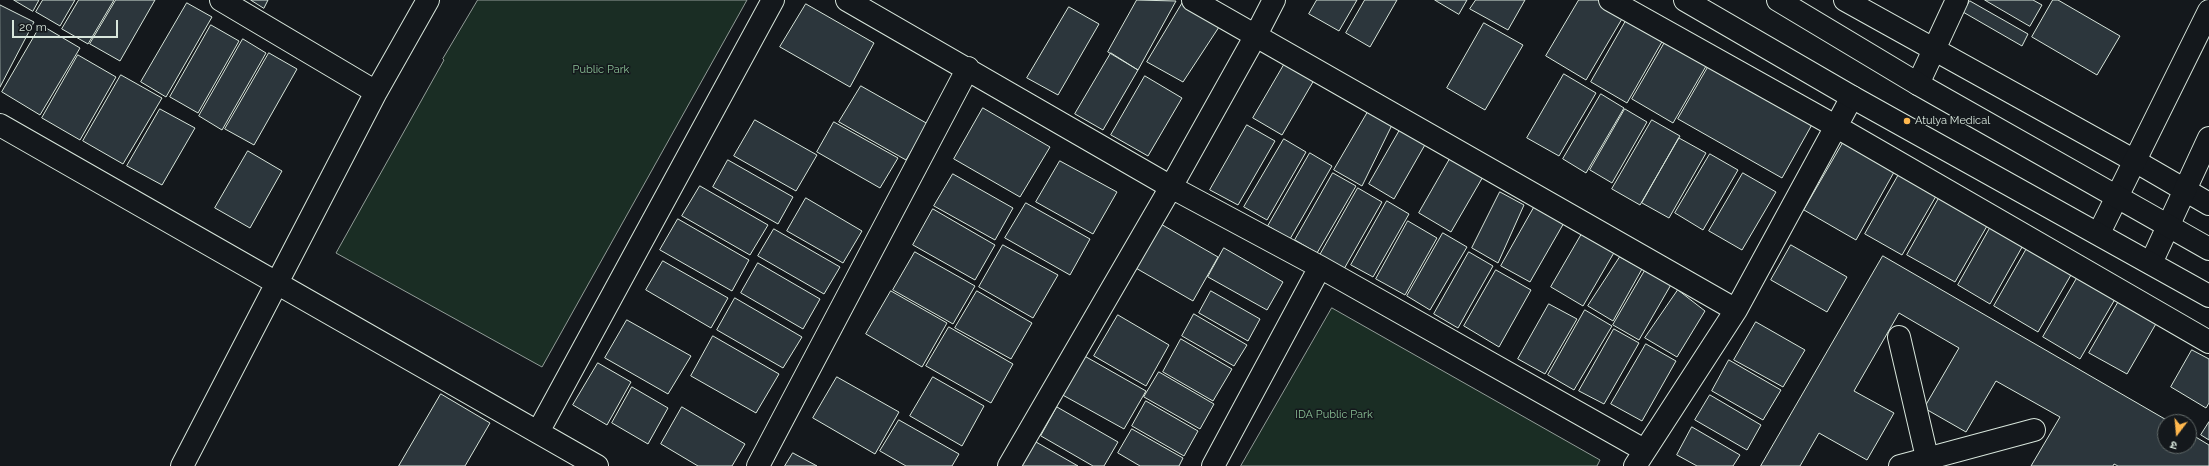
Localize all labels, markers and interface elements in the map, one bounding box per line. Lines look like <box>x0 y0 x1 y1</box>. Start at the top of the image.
scale bar <box>14 12 120 38</box>
text: 20 m <box>19 20 47 34</box>
park label: Public Park <box>573 63 629 77</box>
place label: Atulya Medical <box>1915 114 1990 128</box>
marker: Atulya Medical <box>1902 116 1912 126</box>
park label: IDA Public Park <box>1295 408 1373 422</box>
north arrow <box>2157 414 2197 454</box>
text: उ <box>2169 438 2179 452</box>

